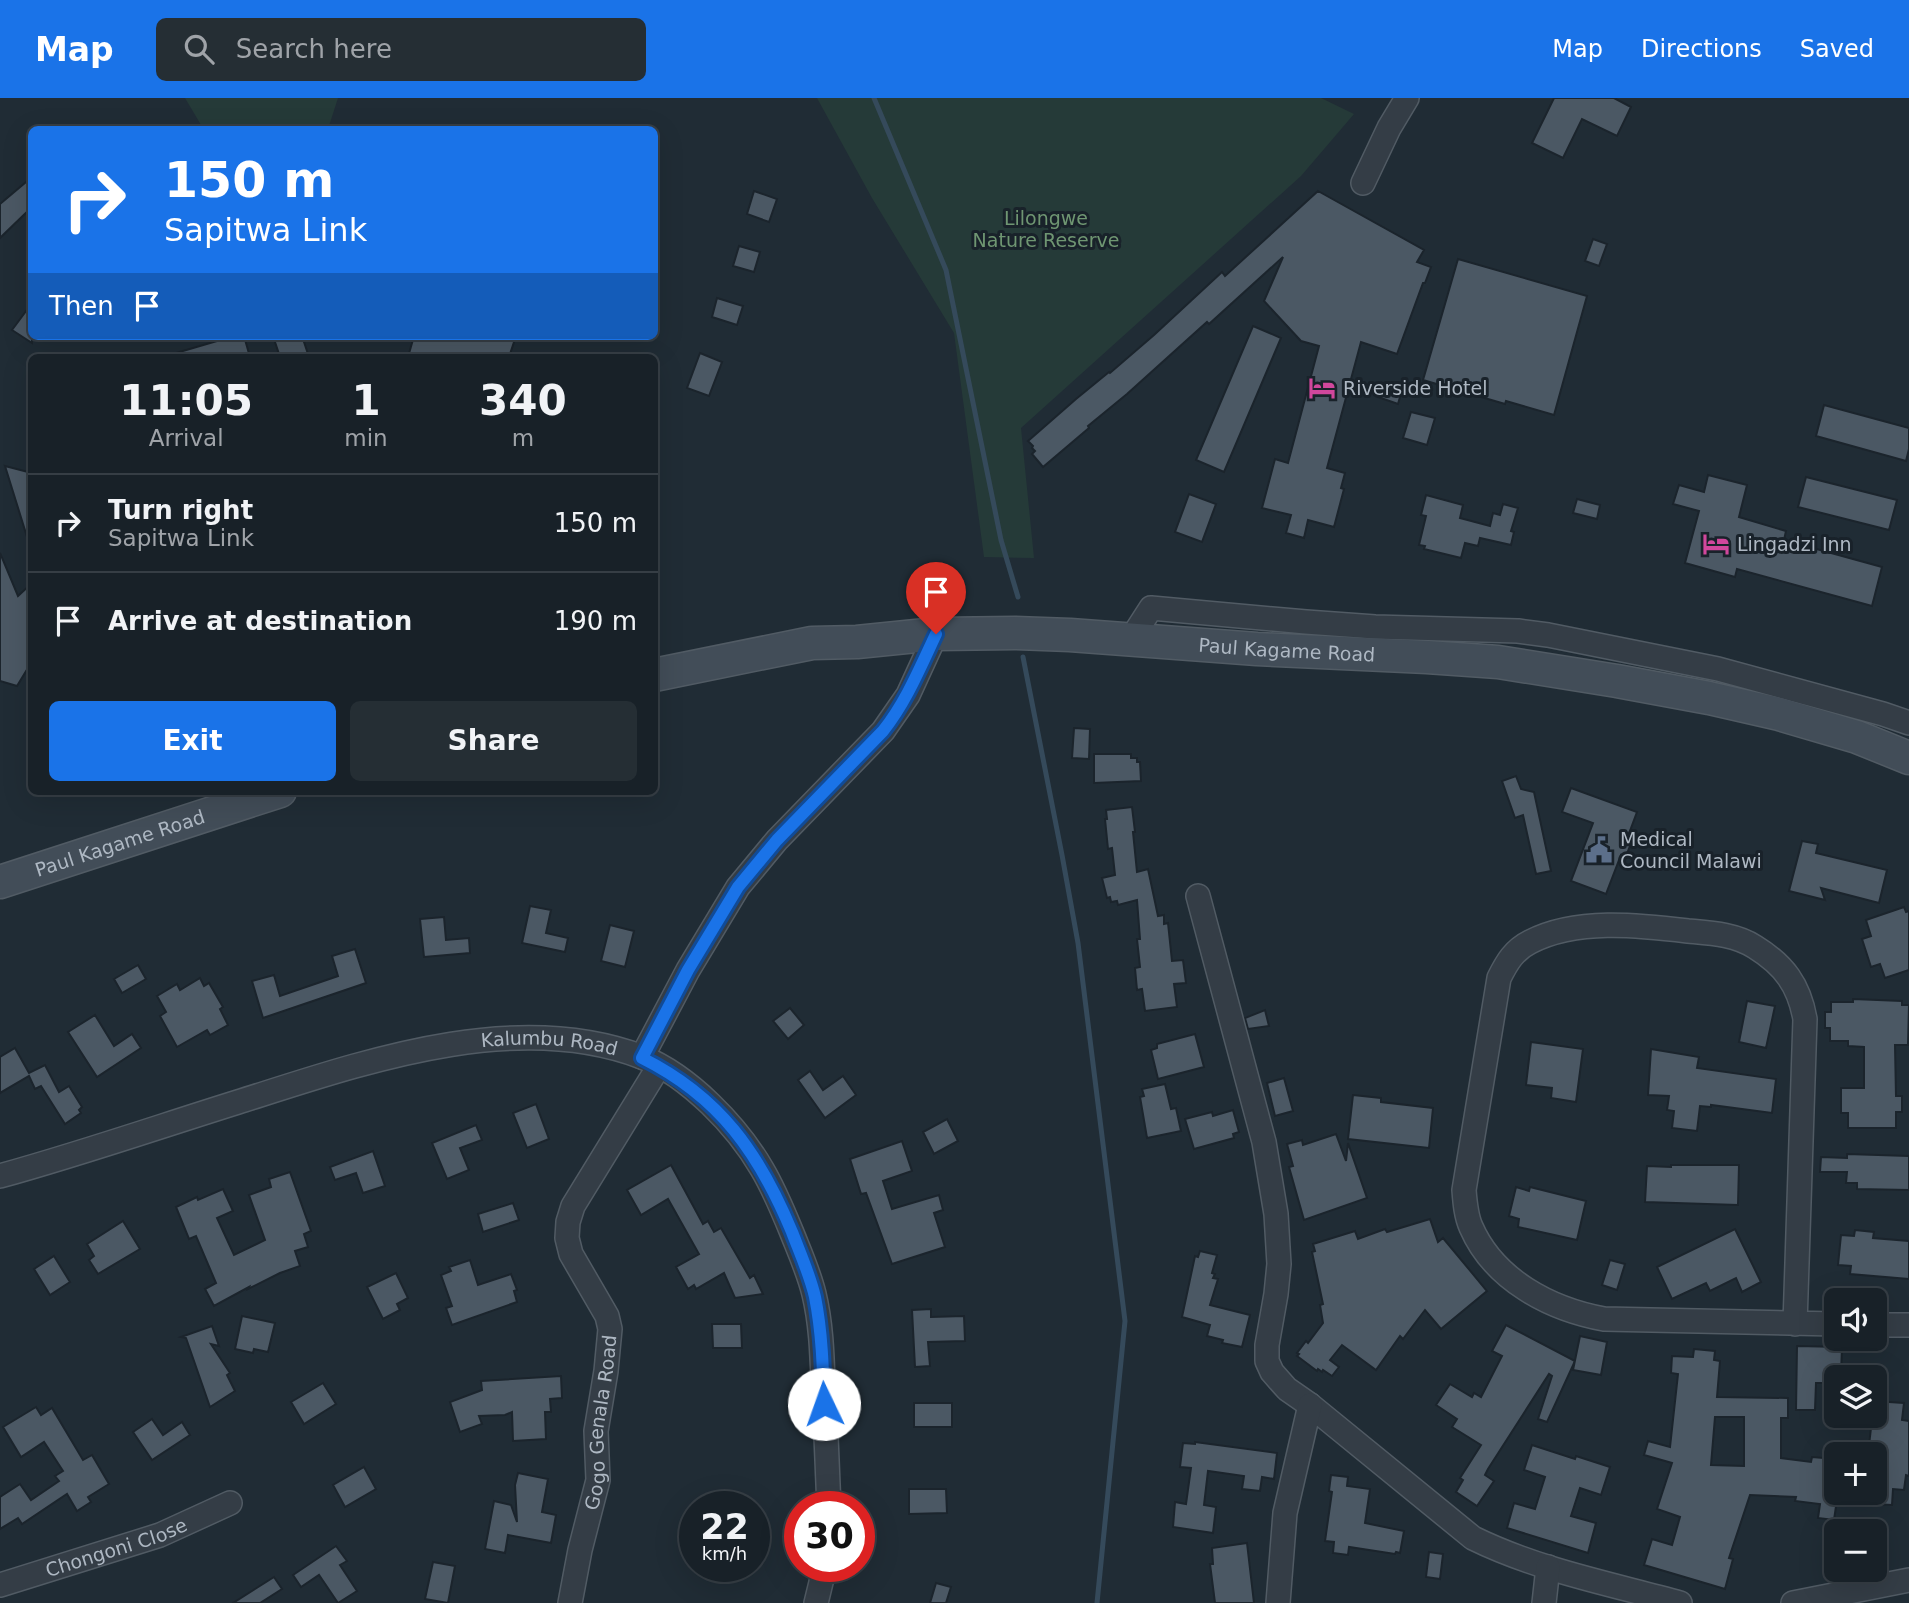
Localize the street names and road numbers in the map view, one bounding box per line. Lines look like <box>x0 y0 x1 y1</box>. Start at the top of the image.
street label: Paul Kagame Road <box>1198 634 1376 666</box>
street label: Paul Kagame Road <box>32 805 207 881</box>
street label: Kalumbu Road <box>480 1027 620 1059</box>
street label: Gogo Genala Road <box>580 1334 620 1512</box>
street label: Chongoni Close <box>43 1513 190 1581</box>

